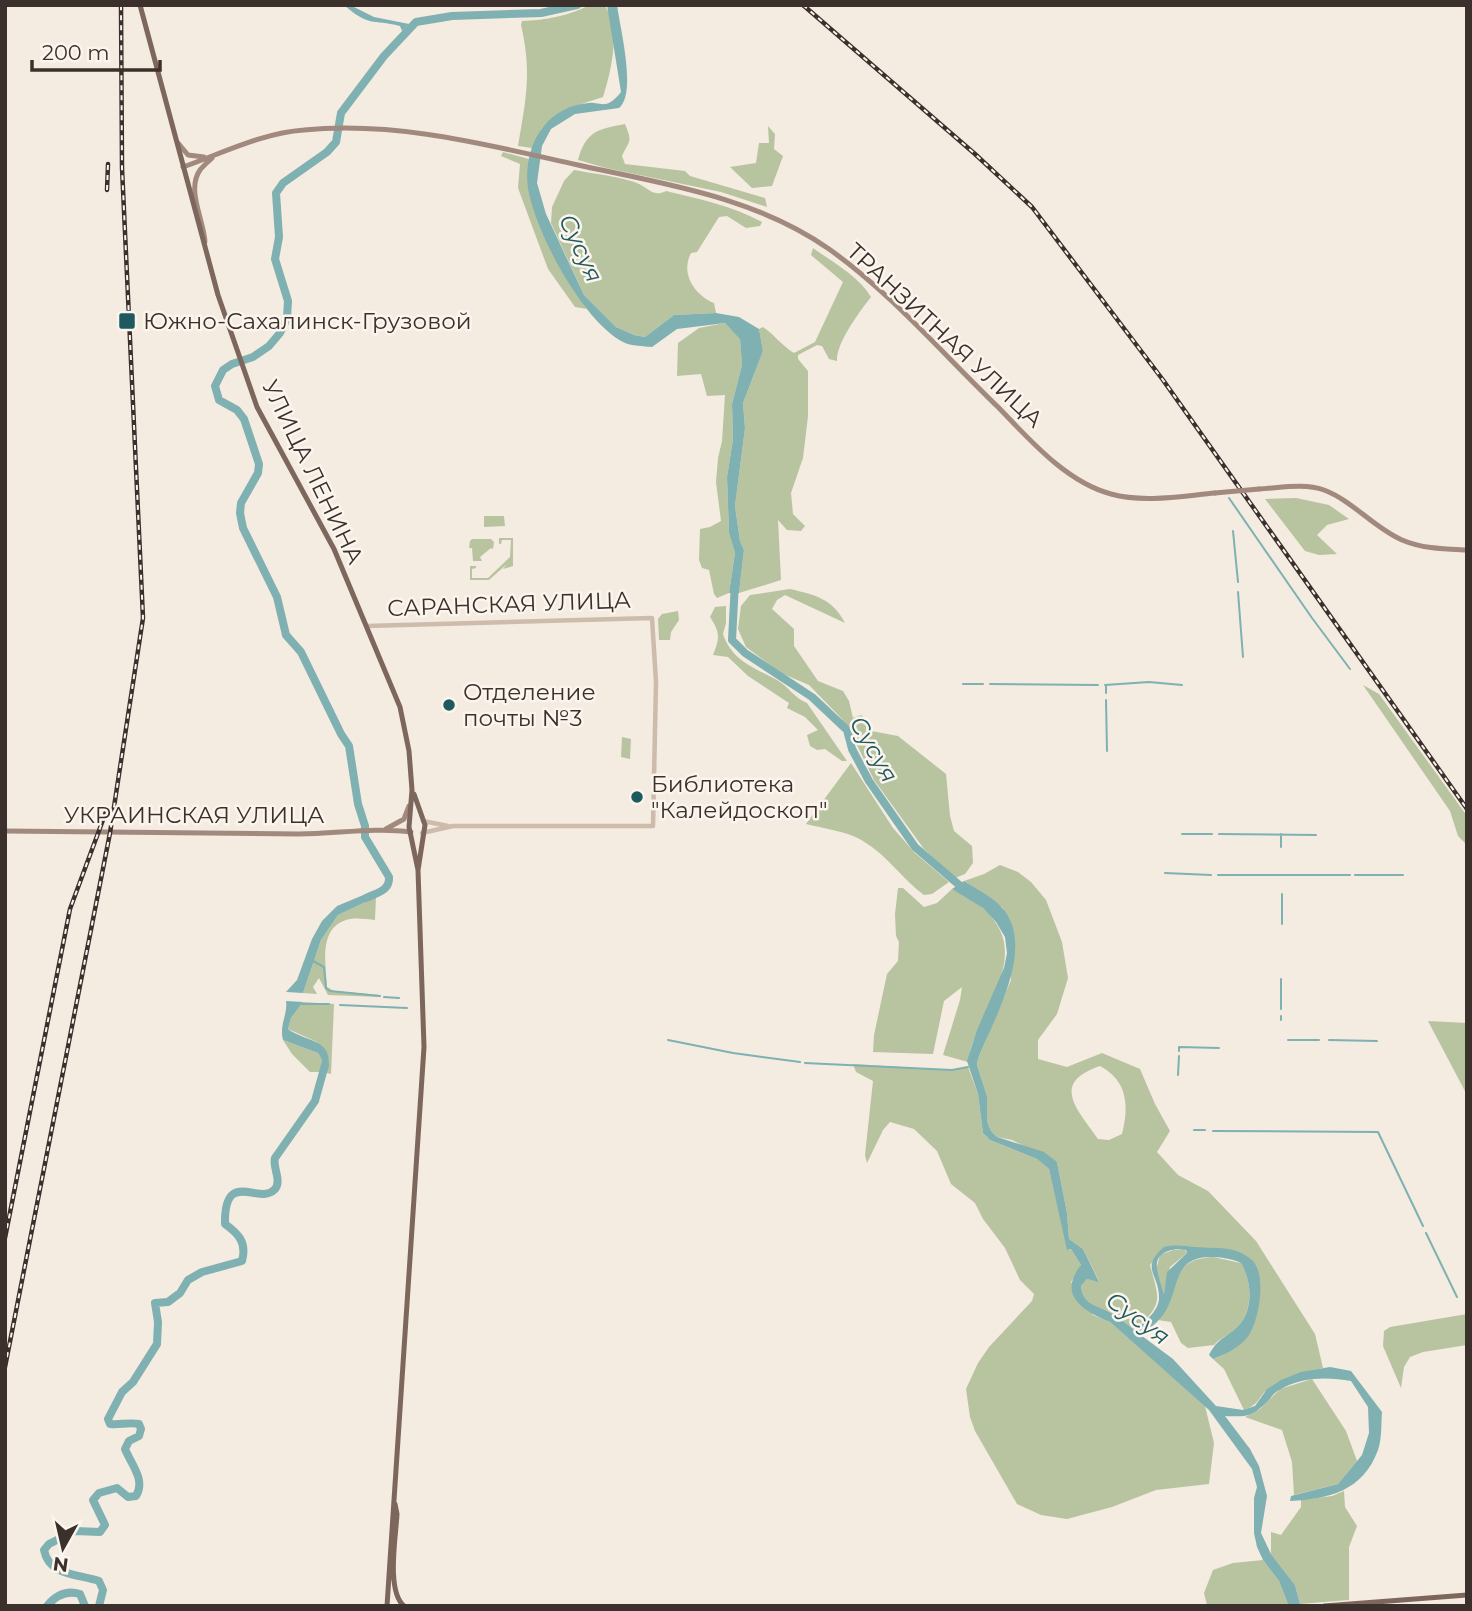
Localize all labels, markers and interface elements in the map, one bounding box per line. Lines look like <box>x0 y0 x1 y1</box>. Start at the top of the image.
scale bar <box>32 28 159 72</box>
text: 200 m <box>42 40 109 65</box>
water label: Сусуя <box>553 209 609 287</box>
street label: ТРАНЗИТНАЯ УЛИЦА <box>841 237 1049 433</box>
place label: Южно-Сахалинск-Грузовой <box>143 307 472 335</box>
marker: Южно-Сахалинск-Грузовой <box>117 311 137 331</box>
street label: УЛИЦА ЛЕНИНА <box>256 375 370 569</box>
street label: САРАНСКАЯ УЛИЦА <box>387 586 631 622</box>
place label: Отделение почты №3 <box>463 678 596 732</box>
marker: Отделение почты №3 <box>441 697 457 713</box>
water label: Сусуя <box>843 711 905 787</box>
place label: Библиотека "Калейдоскоп" <box>651 770 828 824</box>
marker: Библиотека "Калейдоскоп" <box>629 789 645 805</box>
street label: УКРАИНСКАЯ УЛИЦА <box>64 801 324 829</box>
water label: Сусуя <box>1100 1285 1176 1351</box>
north arrow <box>28 1513 98 1583</box>
text: N <box>51 1552 70 1577</box>

